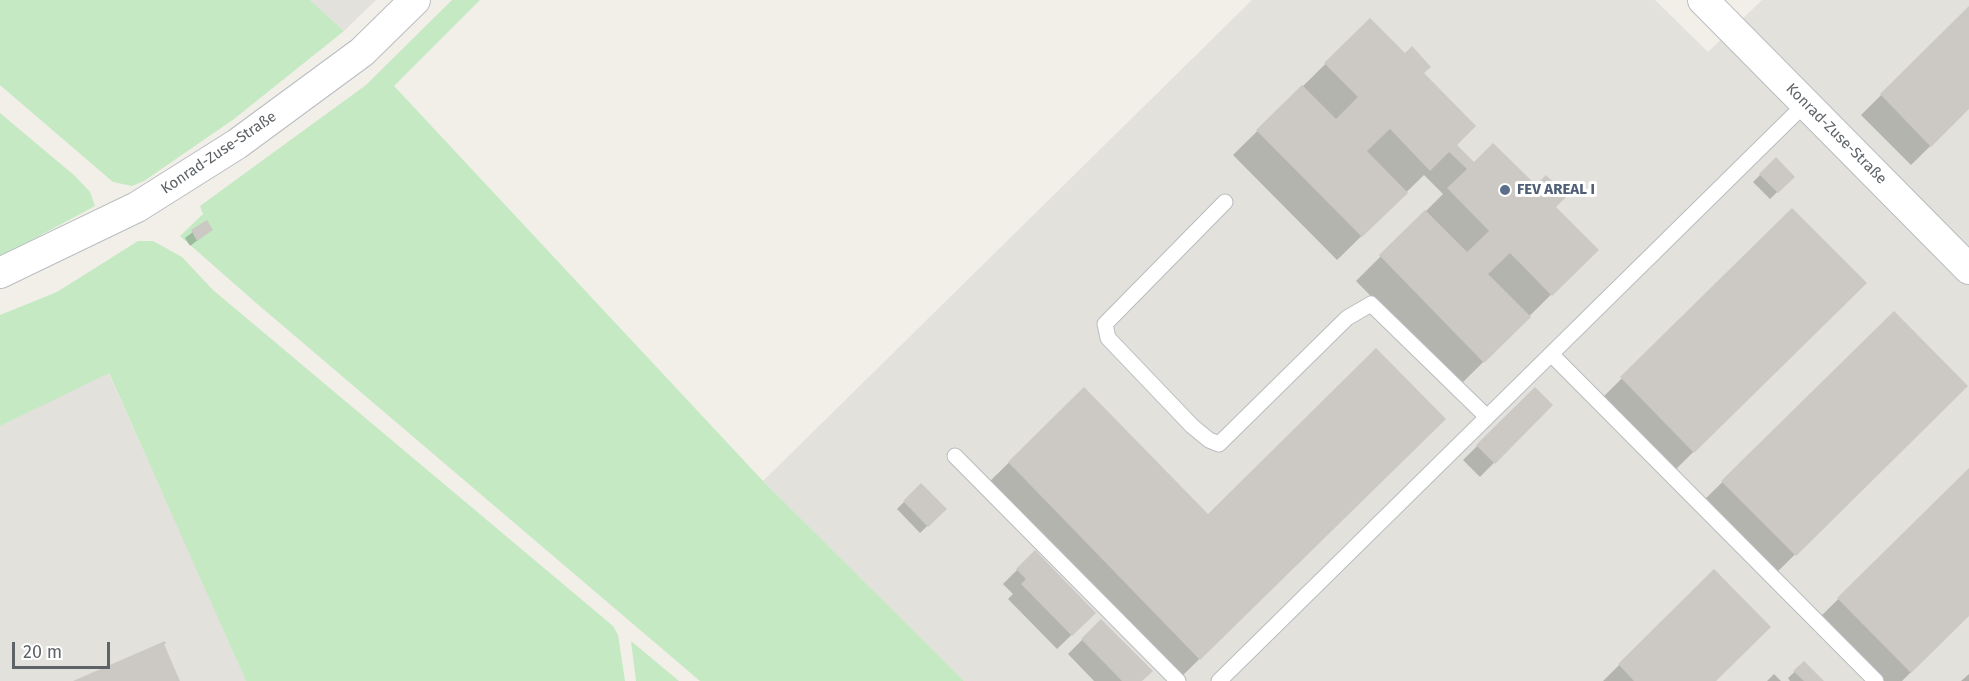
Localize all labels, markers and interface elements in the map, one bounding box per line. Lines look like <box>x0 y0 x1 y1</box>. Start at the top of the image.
street label: Konrad-Zuse-Straße <box>1782 80 1890 188</box>
street label: Konrad-Zuse-Straße <box>158 108 280 198</box>
place label: FEV AREAL I <box>1517 181 1595 199</box>
marker: FEV AREAL I <box>1498 183 1512 197</box>
scale bar <box>15 630 112 668</box>
text: 20 m <box>23 641 62 663</box>

